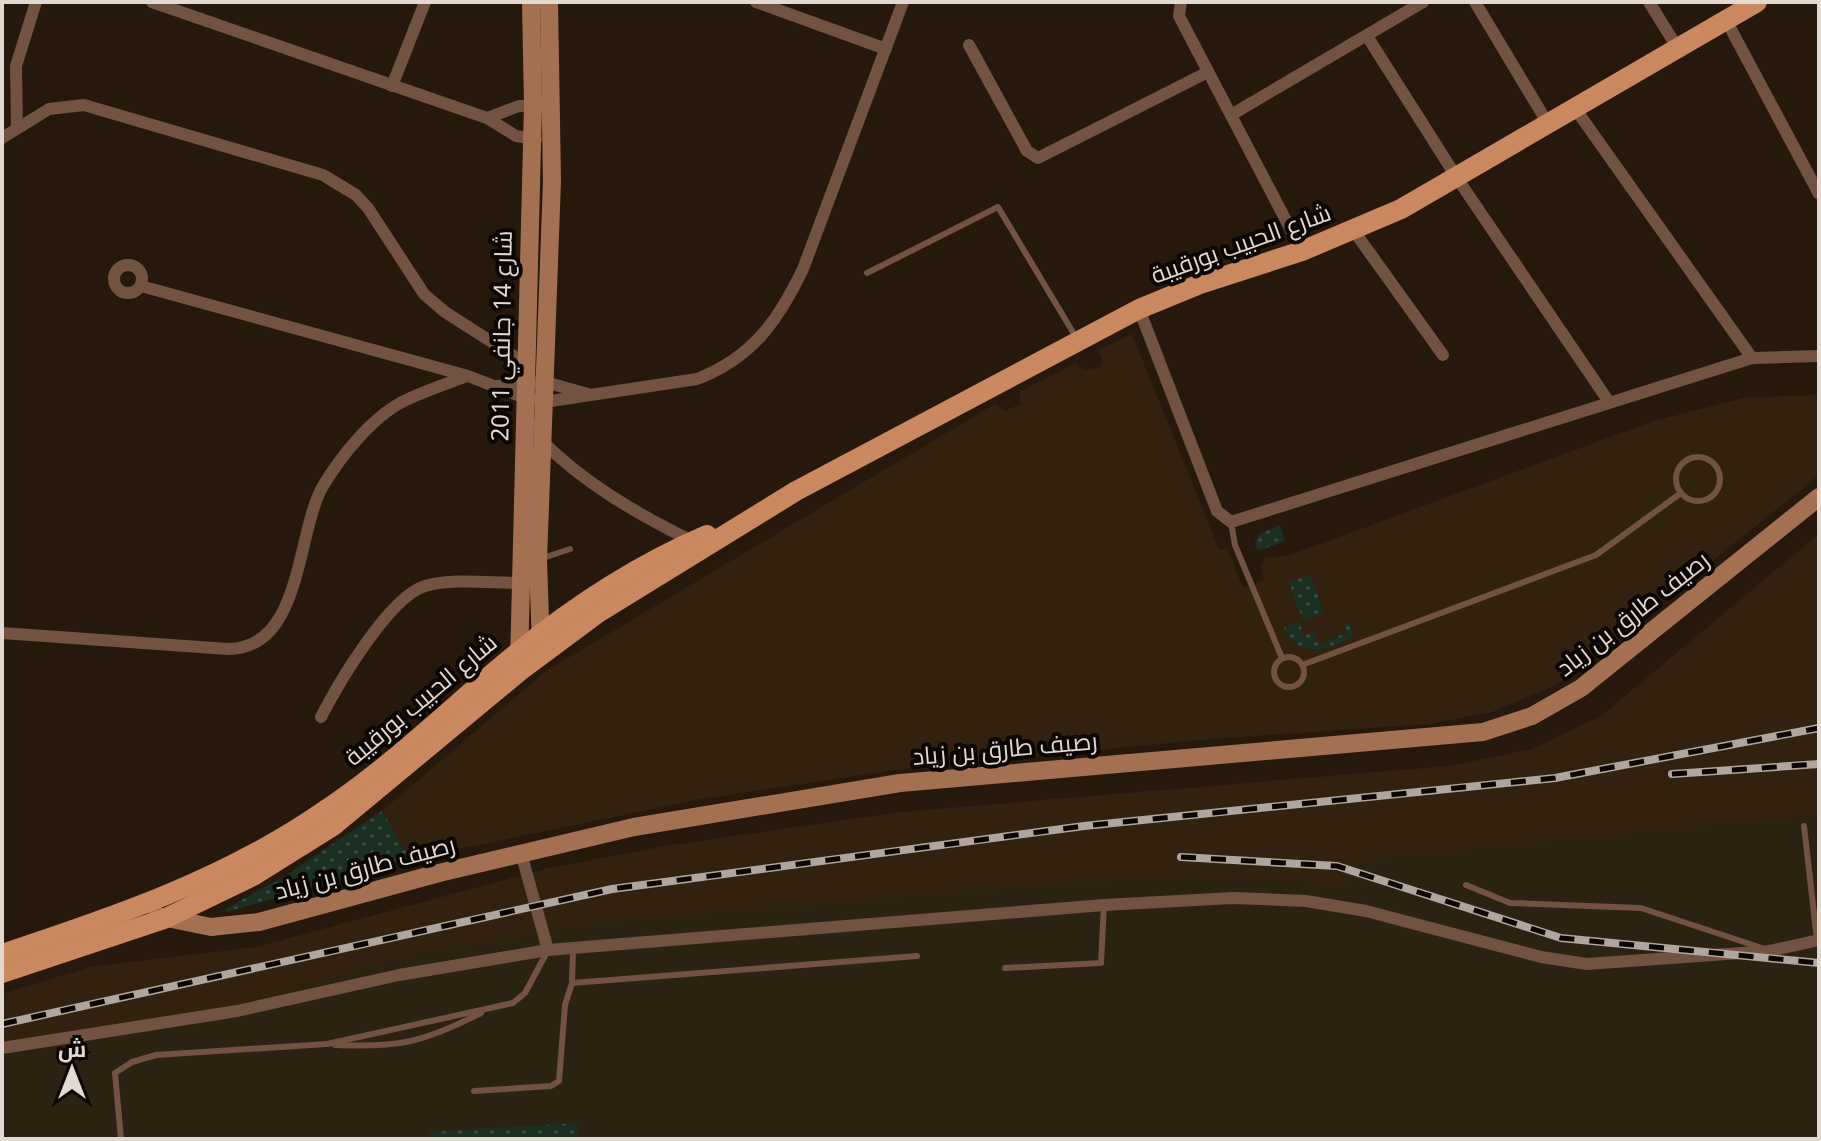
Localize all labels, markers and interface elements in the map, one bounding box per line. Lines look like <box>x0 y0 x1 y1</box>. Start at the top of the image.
street label: شارع الحبيب بورقيبة <box>1146 195 1335 291</box>
street label: شارع 14 جانفي 2011 <box>482 230 523 442</box>
street label: رصيف طارق بن زياد <box>1549 543 1715 683</box>
street label: شارع الحبيب بورقيبة <box>337 625 504 773</box>
street label: رصيف طارق بن زياد <box>911 723 1099 772</box>
street label: رصيف طارق بن زياد <box>271 827 458 906</box>
north arrow <box>32 1029 112 1109</box>
text: ش <box>58 1033 86 1063</box>

